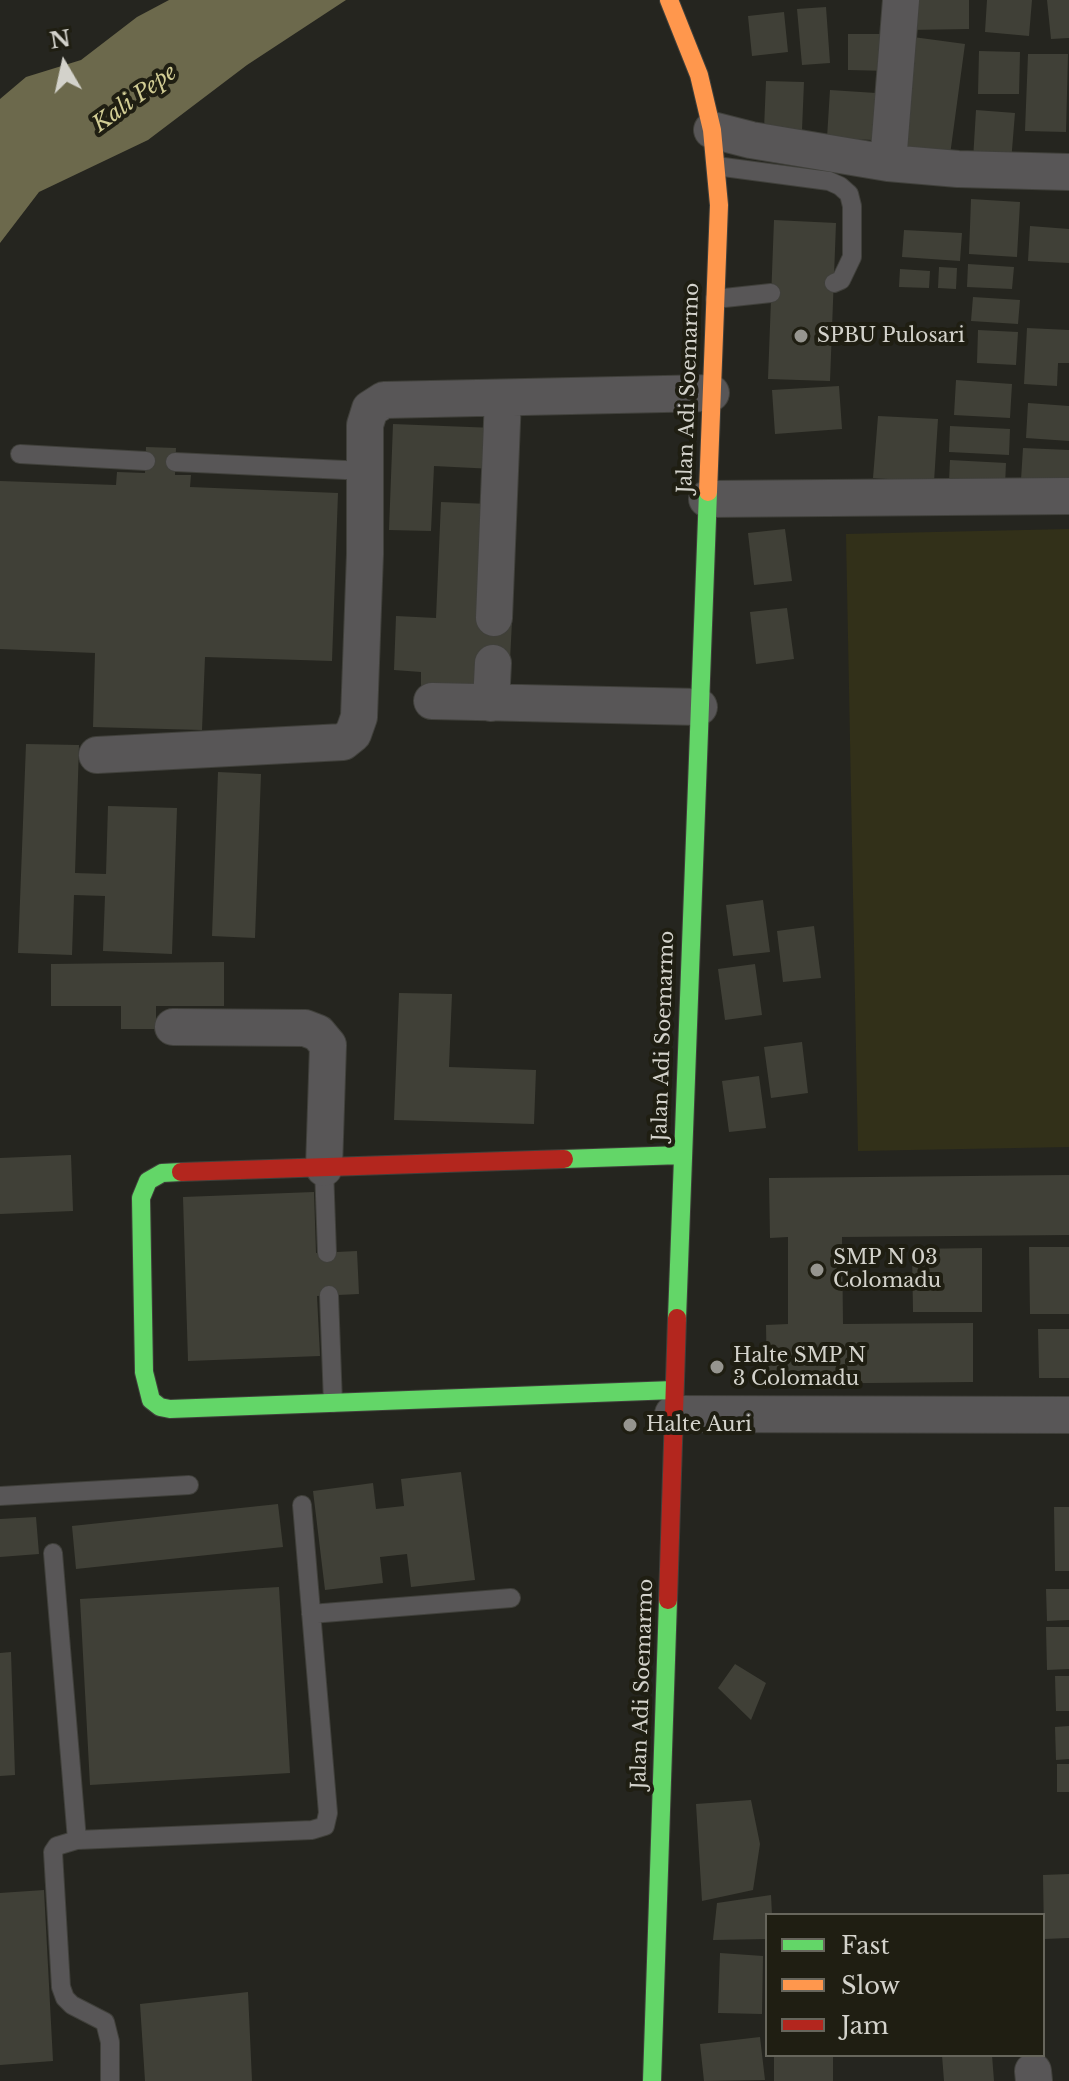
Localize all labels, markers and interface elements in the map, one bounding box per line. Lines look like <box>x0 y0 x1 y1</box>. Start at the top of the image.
north arrow <box>24 24 104 104</box>
text: N <box>48 25 72 55</box>
water label: Kali Pepe <box>88 60 182 138</box>
street label: Jalan Adi Soemarmo <box>673 282 705 494</box>
place label: SPBU Pulosari <box>817 324 965 348</box>
marker: SPBU Pulosari <box>792 327 810 345</box>
street label: Jalan Adi Soemarmo <box>648 930 680 1142</box>
place label: SMP N 03 Colomadu <box>833 1246 941 1293</box>
marker: SMP N 03 Colomadu <box>808 1261 826 1279</box>
place label: Halte SMP N 3 Colomadu <box>733 1344 866 1391</box>
marker: Halte SMP N 3 Colomadu <box>708 1358 726 1376</box>
place label: Halte Auri <box>646 1413 752 1437</box>
marker: Halte Auri <box>621 1416 639 1434</box>
street label: Jalan Adi Soemarmo <box>627 1578 659 1790</box>
legend <box>765 1913 1045 2057</box>
text: Fast <box>841 1931 889 1960</box>
text: Slow <box>841 1971 900 2000</box>
text: Jam <box>841 2011 889 2040</box>

